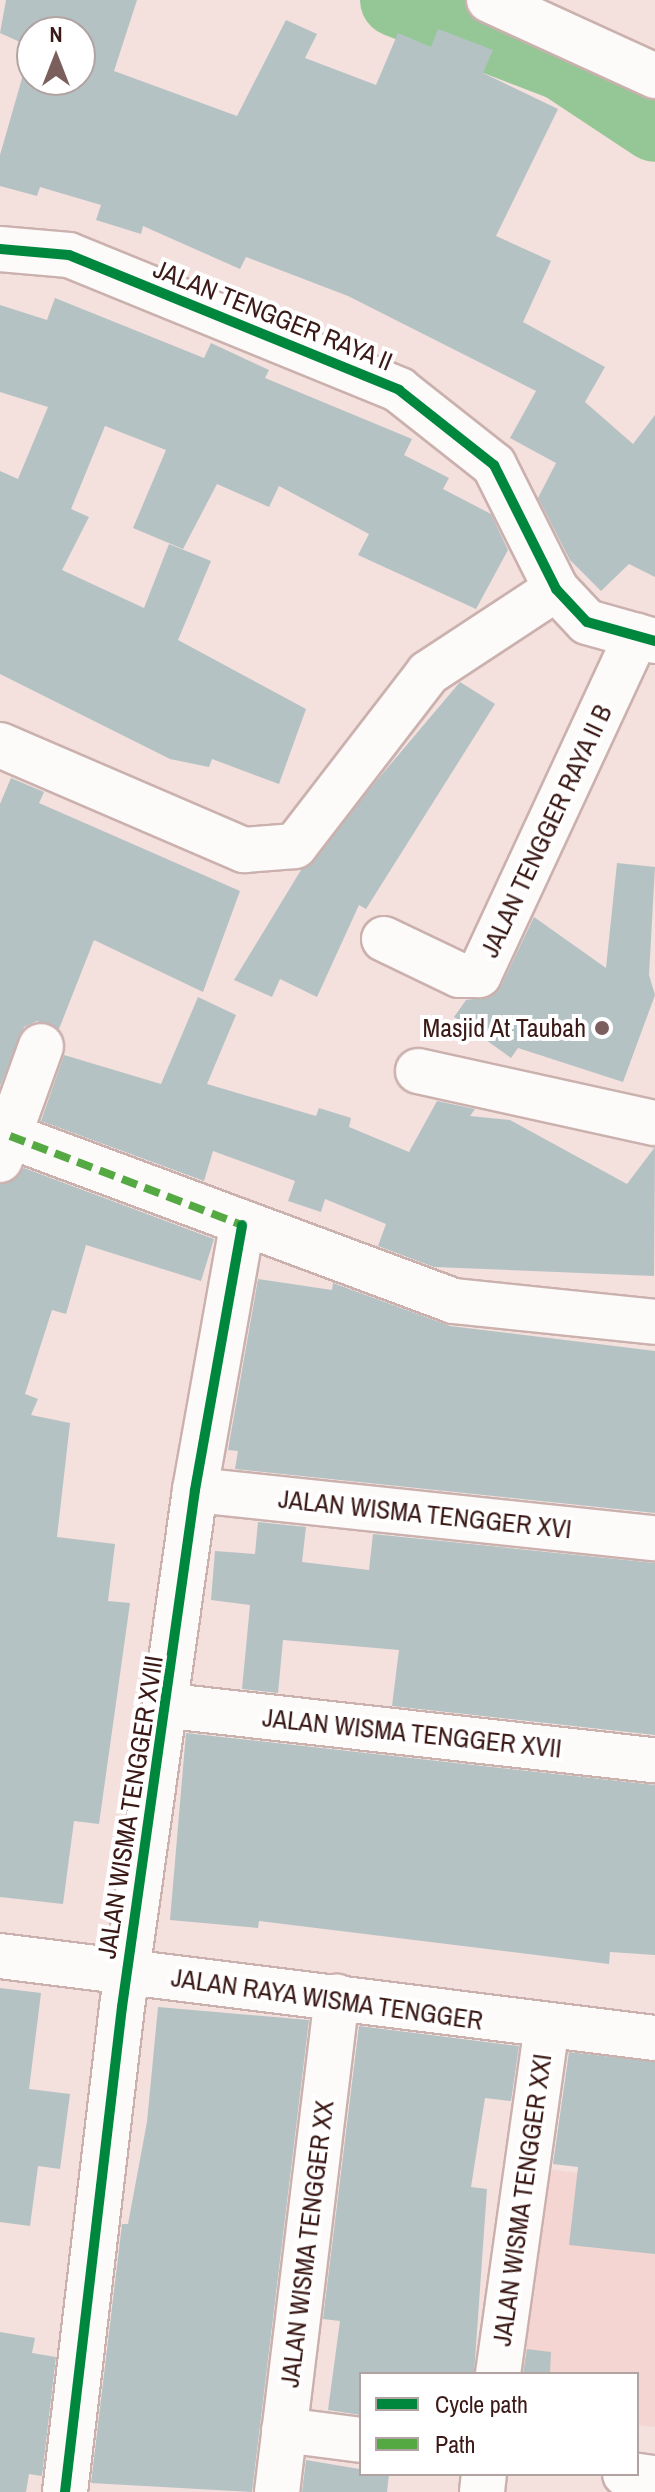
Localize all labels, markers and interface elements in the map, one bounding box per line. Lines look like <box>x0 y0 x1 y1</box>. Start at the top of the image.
north arrow <box>16 16 96 96</box>
text: N <box>49 19 63 49</box>
street label: JALAN TENGGER RAYA II <box>148 253 398 377</box>
street label: JALAN TENGGER RAYA II B <box>473 699 619 963</box>
place label: Masjid At Taubah <box>421 1012 586 1044</box>
marker: Masjid At Taubah <box>593 1019 611 1037</box>
street label: JALAN WISMA TENGGER XVI <box>276 1483 574 1545</box>
street label: JALAN WISMA TENGGER XVIII <box>90 1652 170 1962</box>
street label: JALAN WISMA TENGGER XVII <box>260 1702 564 1764</box>
street label: JALAN RAYA WISMA TENGGER <box>168 1962 486 2036</box>
street label: JALAN WISMA TENGGER XXI <box>486 2051 558 2349</box>
street label: JALAN WISMA TENGGER XX <box>274 2098 340 2390</box>
legend <box>359 2372 639 2476</box>
text: Cycle path <box>435 2388 528 2420</box>
text: Path <box>435 2428 476 2460</box>

